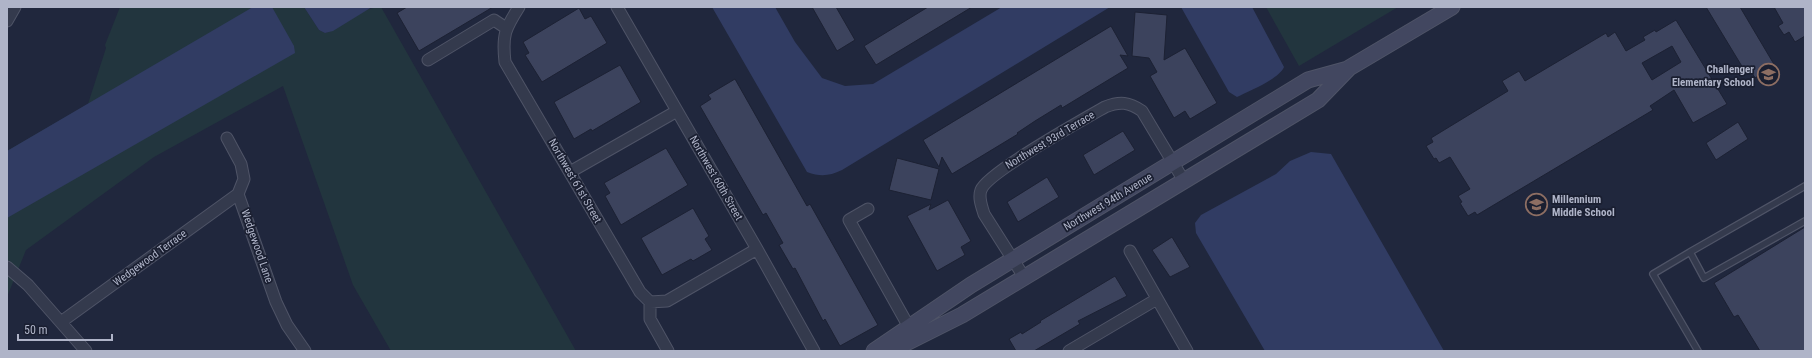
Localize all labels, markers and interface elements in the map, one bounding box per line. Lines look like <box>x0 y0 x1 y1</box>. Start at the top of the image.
school or university icon: Challenger Elementary School <box>1756 62 1782 88</box>
place label: Challenger Elementary School <box>1672 63 1754 89</box>
street label: Northwest 93rd Terrace <box>1003 108 1097 172</box>
street label: Northwest 60th Street <box>687 133 745 223</box>
street label: Northwest 61st Street <box>546 137 604 225</box>
street label: Northwest 94th Avenue <box>1061 170 1155 234</box>
school or university icon: Millennium Middle School <box>1523 192 1549 218</box>
place label: Millennium Middle School <box>1552 193 1615 219</box>
street label: Wedgewood Lane <box>238 208 276 284</box>
street label: Wedgewood Terrace <box>111 227 189 289</box>
scale bar <box>18 316 112 342</box>
text: 50 m <box>24 323 48 337</box>

